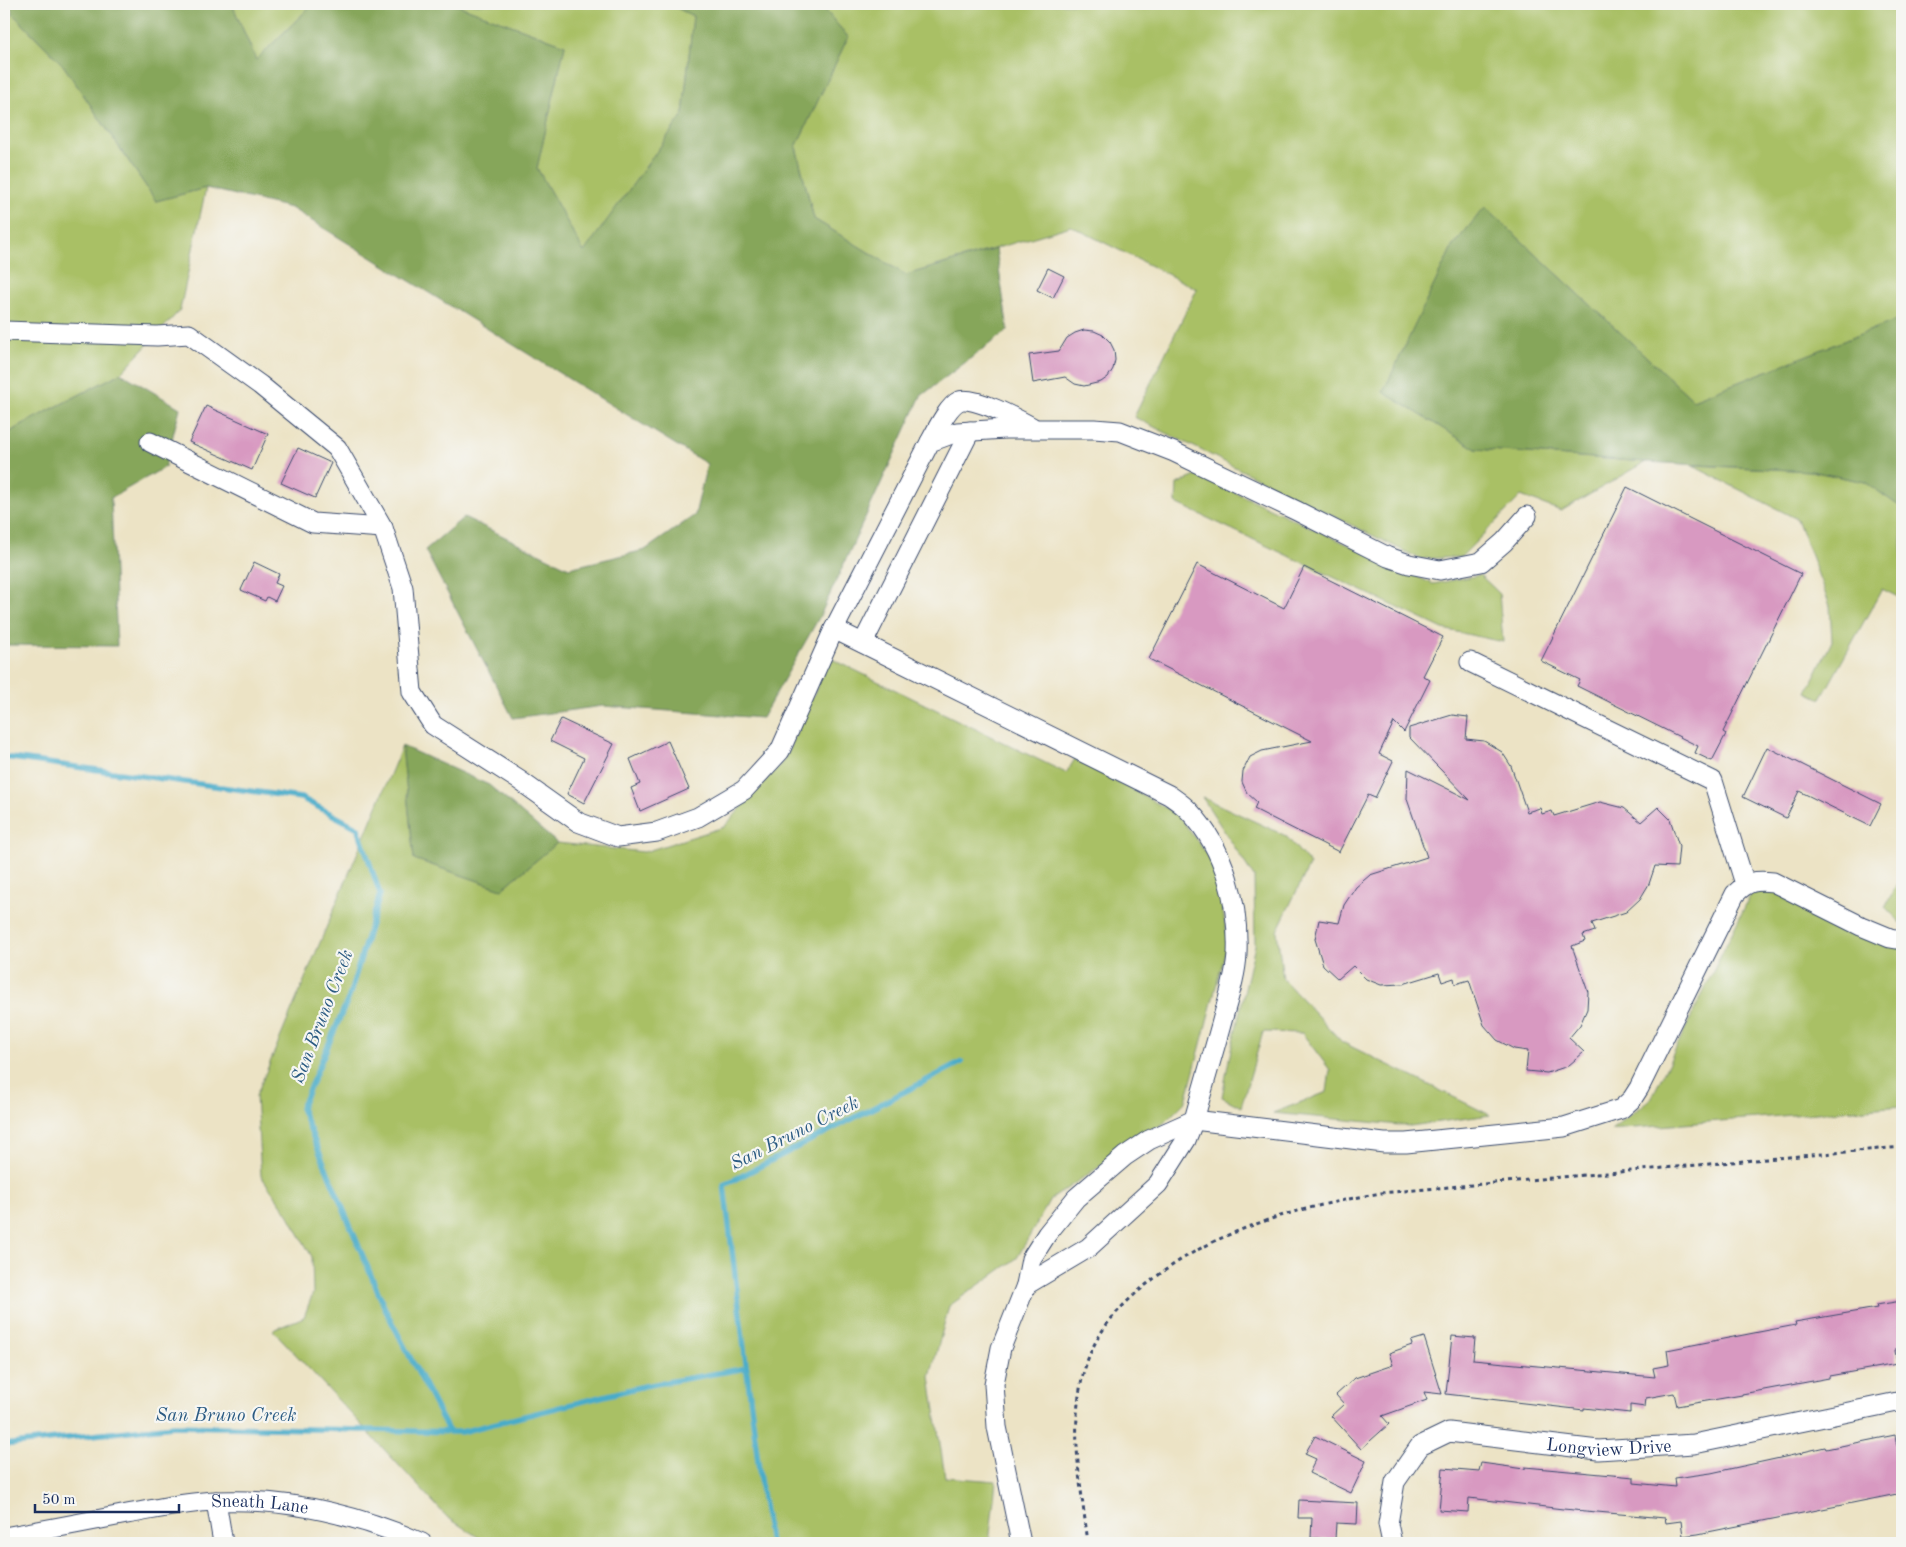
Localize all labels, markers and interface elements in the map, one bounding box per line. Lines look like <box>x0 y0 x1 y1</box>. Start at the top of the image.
water label: San Bruno Creek <box>289 948 357 1086</box>
water label: San Bruno Creek <box>728 1094 862 1175</box>
water label: San Bruno Creek <box>155 1407 297 1426</box>
street label: Longview Drive <box>1545 1436 1672 1460</box>
scale bar <box>35 1482 179 1514</box>
text: 50 m <box>42 1493 76 1508</box>
street label: Sneath Lane <box>210 1493 310 1518</box>

